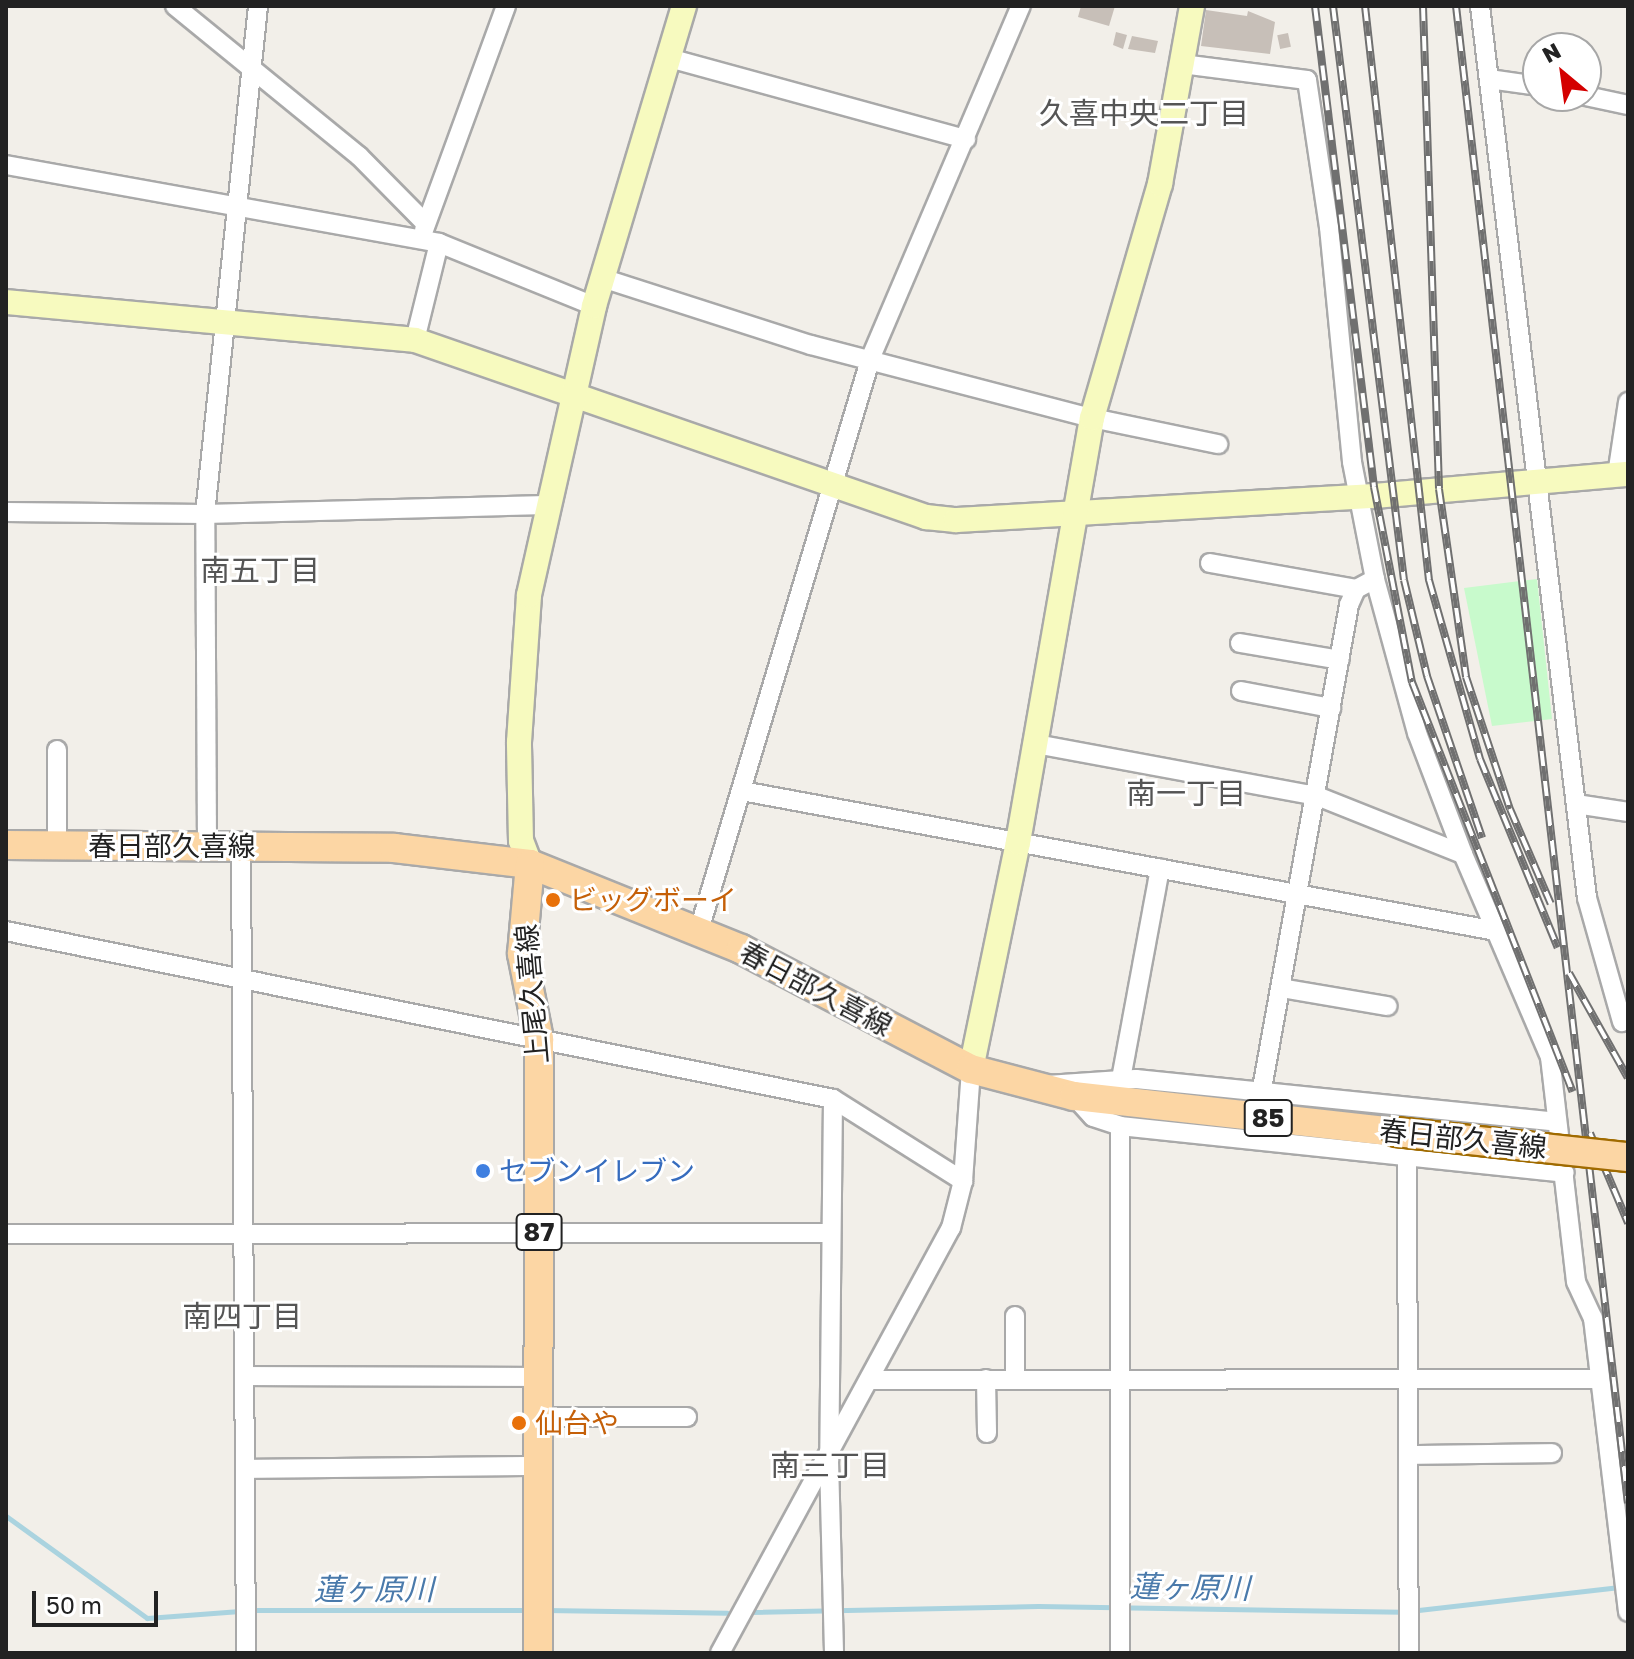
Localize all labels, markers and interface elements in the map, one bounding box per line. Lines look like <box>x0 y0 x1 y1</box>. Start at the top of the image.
north arrow <box>1522 32 1602 112</box>
text: N <box>1537 36 1565 68</box>
district label: 久喜中央二丁目 <box>1039 95 1249 131</box>
district label: 南五丁目 <box>200 552 320 588</box>
district label: 南一丁目 <box>1126 775 1246 811</box>
street label: 春日部久喜線 <box>88 829 256 863</box>
place label: ビッグボーイ <box>569 883 737 917</box>
marker: ビッグボーイ <box>544 891 562 909</box>
street label: 上尾久喜線 <box>509 923 555 1065</box>
street label: 春日部久喜線 <box>734 935 898 1043</box>
road number: 85 <box>1242 1096 1294 1140</box>
street label: 春日部久喜線 <box>1378 1114 1548 1164</box>
place label: セブンイレブン <box>499 1154 695 1188</box>
marker: セブンイレブン <box>474 1162 492 1180</box>
road number: 87 <box>515 1210 563 1254</box>
district label: 南四丁目 <box>182 1298 302 1334</box>
place label: 仙台や <box>535 1406 619 1440</box>
marker: 仙台や <box>510 1414 528 1432</box>
district label: 南三丁目 <box>770 1447 890 1483</box>
water label: 蓮ヶ原川 <box>1130 1568 1250 1606</box>
water label: 蓮ヶ原川 <box>314 1571 434 1607</box>
scale bar <box>36 1575 162 1625</box>
text: 50 m <box>46 1590 102 1619</box>

